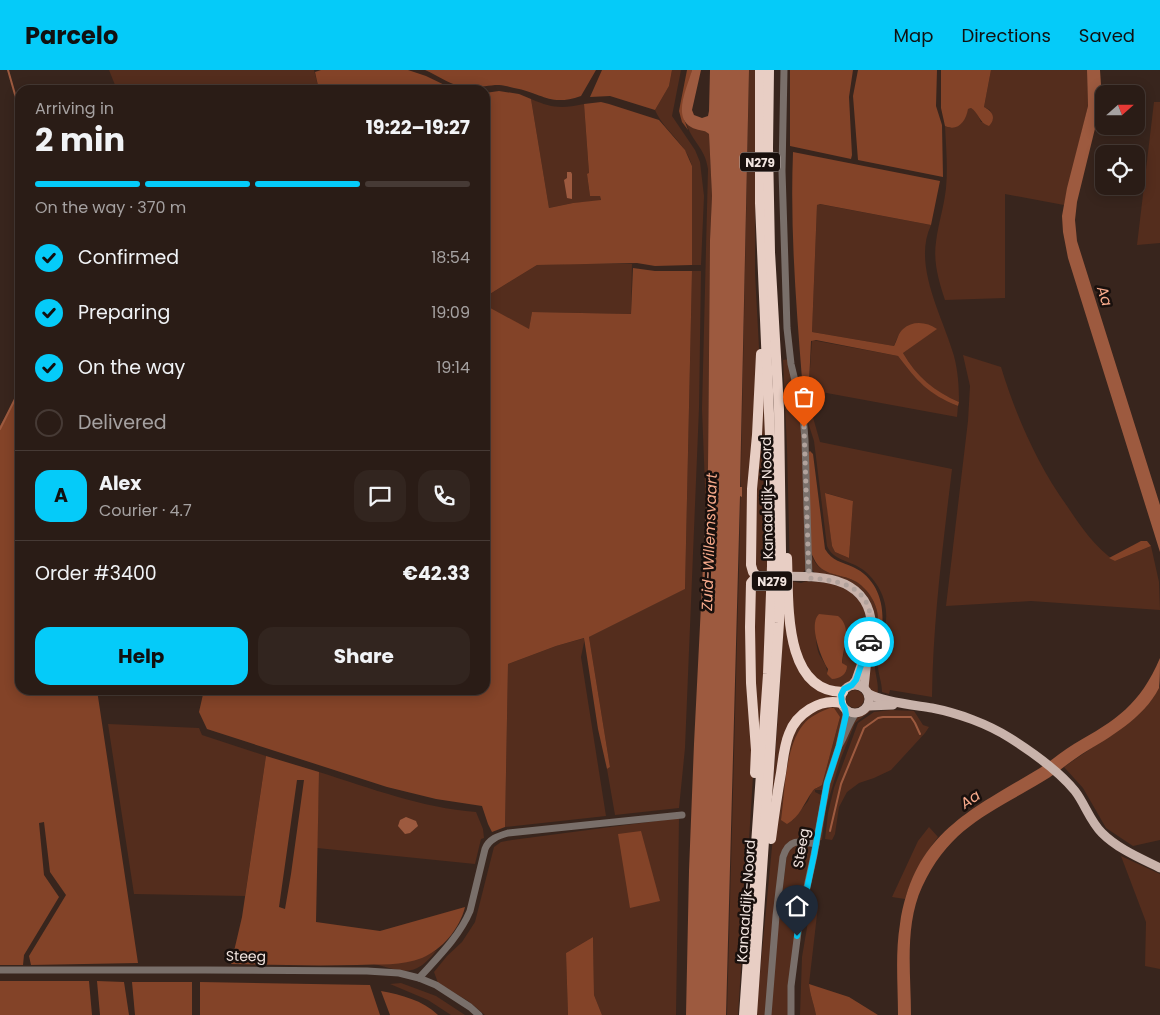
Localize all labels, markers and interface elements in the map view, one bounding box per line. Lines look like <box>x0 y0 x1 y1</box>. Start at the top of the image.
text: Parcelo <box>25 19 118 52</box>
text: Map <box>894 23 933 48</box>
text: Directions <box>961 23 1051 48</box>
text: Saved <box>1079 23 1135 48</box>
north arrow <box>1095 85 1145 135</box>
map controls <box>1095 85 1145 195</box>
text: Arriving in <box>35 97 114 120</box>
text: 19:22–19:27 <box>366 114 470 141</box>
text: 2 min <box>35 117 125 162</box>
button: locate <box>1095 145 1145 195</box>
road number: N279 <box>740 152 780 171</box>
text: On the way · 370 m <box>35 196 186 219</box>
icon: check <box>35 244 63 272</box>
text: Confirmed <box>78 244 179 271</box>
text: 18:54 <box>431 246 470 269</box>
water label: Aa <box>1092 282 1118 309</box>
icon: check <box>35 299 63 327</box>
text: Preparing <box>78 299 170 326</box>
text: 19:09 <box>431 301 470 324</box>
icon: check <box>35 354 63 382</box>
text: On the way <box>78 354 185 381</box>
text: 19:14 <box>436 356 470 379</box>
pin <box>783 376 825 427</box>
icon: bag <box>790 383 818 411</box>
text: Delivered <box>78 409 167 436</box>
street label: Kanaaldijk-Noord <box>756 436 778 560</box>
text: Alex <box>99 470 141 497</box>
button: chat <box>354 470 406 522</box>
button: phone <box>418 470 470 522</box>
water label: Zuid-Willemsvaart <box>696 472 722 612</box>
text: A <box>54 482 68 509</box>
text: Courier · 4.7 <box>99 499 192 522</box>
text: Order #3400 <box>35 560 157 587</box>
text: €42.33 <box>403 560 470 587</box>
road number: N279 <box>752 572 792 590</box>
courier <box>844 617 894 667</box>
button: Help <box>35 627 248 685</box>
button: Share <box>258 627 470 685</box>
icon: car <box>855 628 883 656</box>
water label: Aa <box>955 785 984 814</box>
street label: Steeg <box>788 826 814 870</box>
street label: Kanaaldijk-Noord <box>732 839 760 963</box>
pin <box>776 885 818 936</box>
icon: home <box>783 892 811 920</box>
street label: Steeg <box>226 946 266 966</box>

